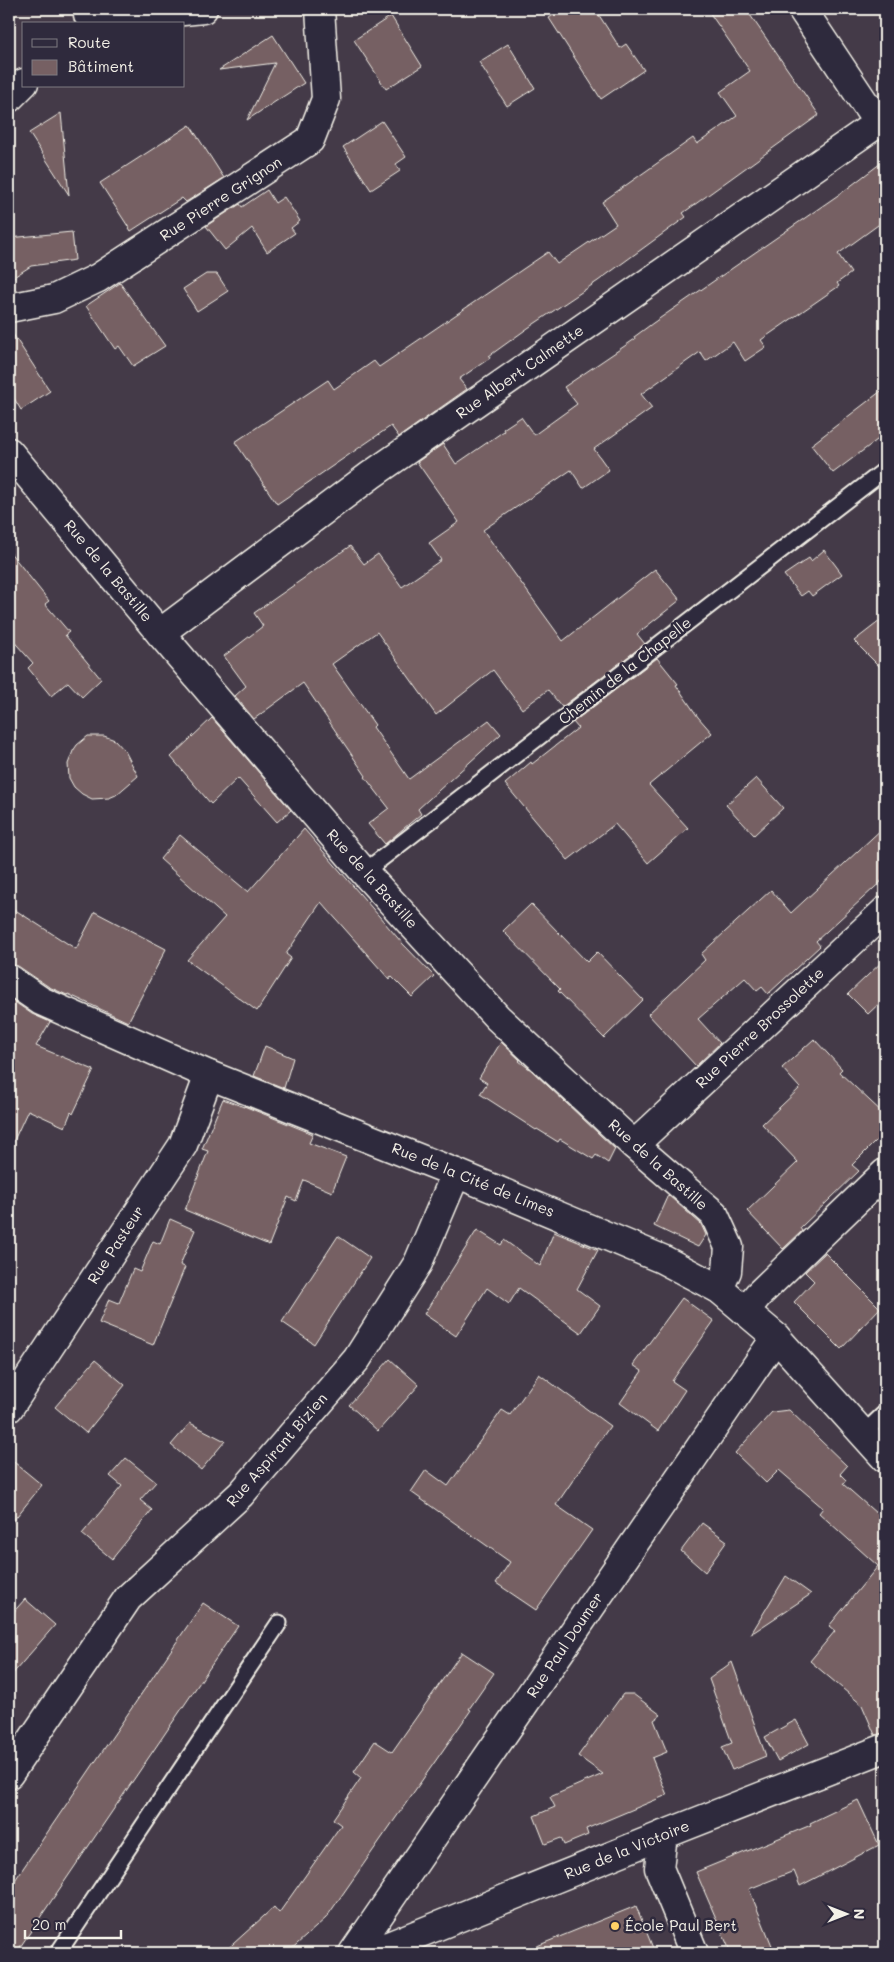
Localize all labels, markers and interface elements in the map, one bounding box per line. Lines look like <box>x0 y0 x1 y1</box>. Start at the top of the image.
legend <box>22 22 185 88</box>
text: Route <box>68 32 111 52</box>
text: Bâtiment <box>68 56 134 76</box>
street label: Rue Pierre Grignon <box>156 151 285 245</box>
street label: Rue Albert Calmette <box>452 320 587 423</box>
street label: Rue de la Bastille <box>60 515 157 626</box>
street label: Chemin de la Chapelle <box>554 612 695 728</box>
street label: Rue de la Bastille <box>323 824 423 932</box>
street label: Rue Pierre Brossolette <box>691 962 828 1092</box>
street label: Rue de la Bastille <box>605 1114 713 1214</box>
street label: Rue de la Cité de Limes <box>389 1137 558 1221</box>
street label: Rue Pasteur <box>82 1202 148 1287</box>
street label: Rue Aspirant Bizien <box>221 1388 331 1510</box>
street label: Rue Paul Doumer <box>521 1588 607 1701</box>
street label: Rue de la Victoire <box>561 1815 692 1883</box>
north arrow <box>822 1890 872 1940</box>
scale bar <box>25 1907 121 1939</box>
text: N <box>850 1909 869 1919</box>
text: 20 m <box>32 1914 66 1934</box>
place label: École Paul Bert <box>625 1915 737 1935</box>
marker: École Paul Bert <box>609 1920 621 1932</box>

